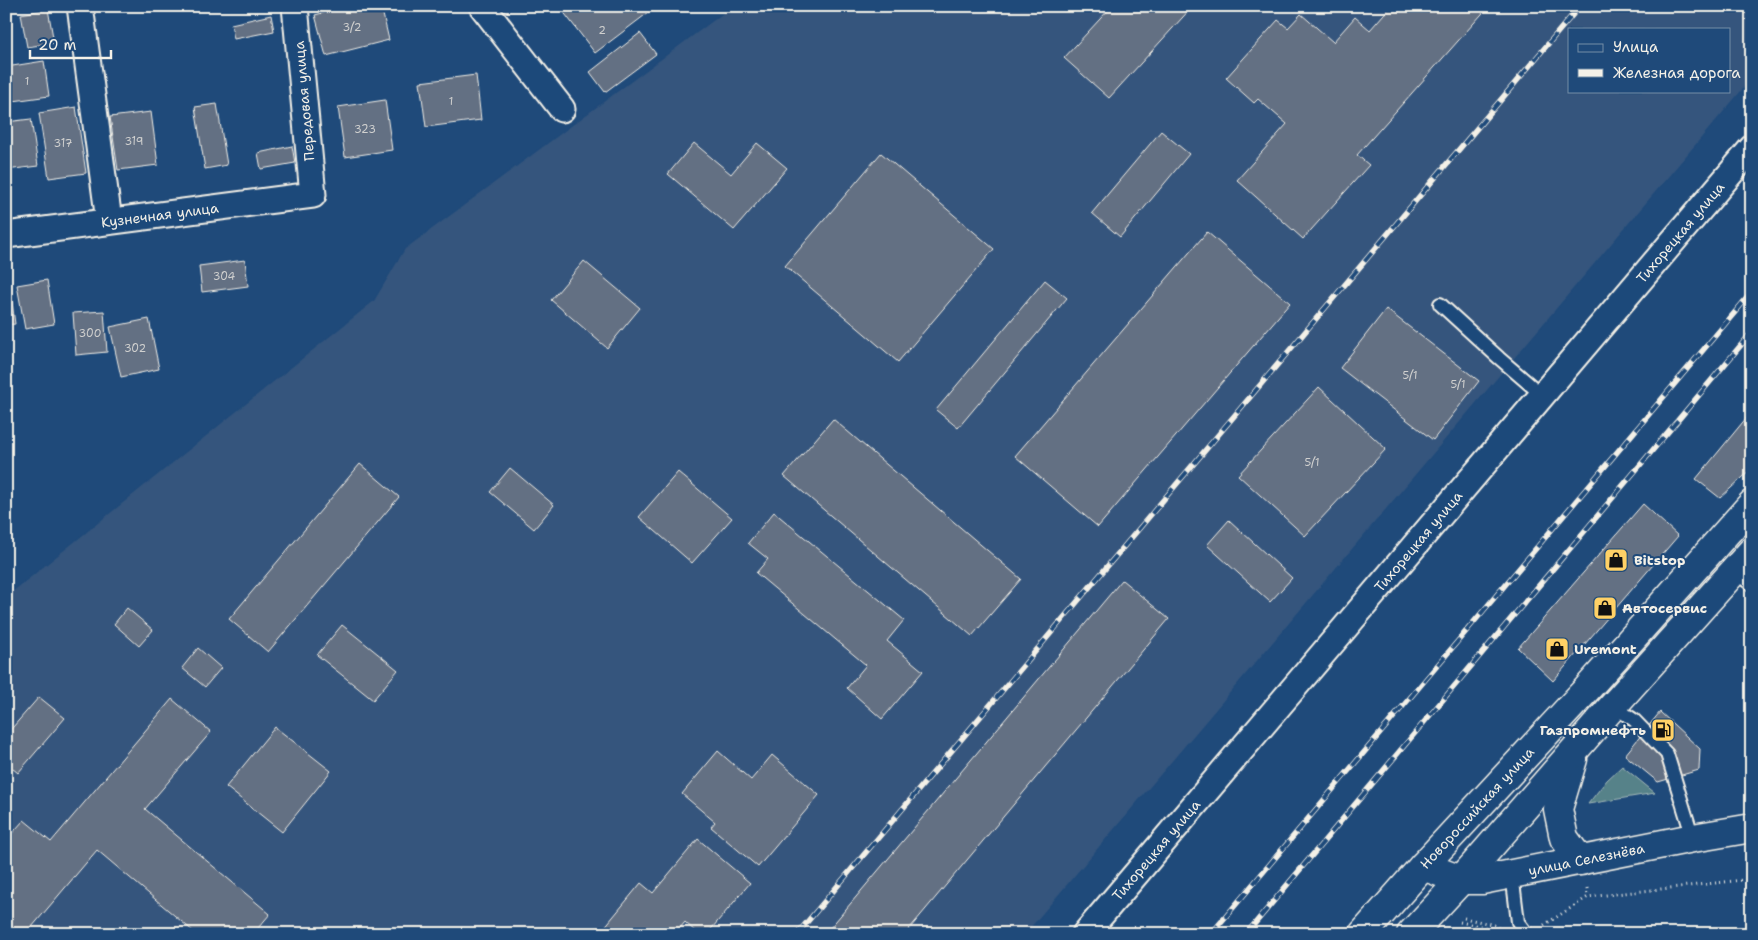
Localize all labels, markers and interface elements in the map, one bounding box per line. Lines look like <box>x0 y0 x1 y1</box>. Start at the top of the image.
house number: 3/2 <box>343 20 361 35</box>
house number: 2 <box>598 23 606 38</box>
scale bar <box>30 28 111 60</box>
legend <box>1568 28 1730 92</box>
text: 20 m <box>38 35 77 55</box>
text: Улица <box>1613 37 1659 57</box>
street label: Передовая улица <box>290 40 318 162</box>
text: Железная дорога <box>1613 63 1741 83</box>
house number: 1 <box>25 74 29 89</box>
house number: 1 <box>449 94 453 109</box>
house number: 323 <box>354 122 376 137</box>
house number: 319 <box>125 134 143 149</box>
house number: 317 <box>54 136 73 151</box>
street label: Тихорецкая улица <box>1632 178 1728 287</box>
street label: Кузнечная улица <box>100 198 220 232</box>
house number: 304 <box>213 269 236 284</box>
house number: 300 <box>79 326 101 341</box>
house number: 302 <box>124 341 146 356</box>
house number: 5/1 <box>1402 368 1418 383</box>
house number: 5/1 <box>1450 377 1466 392</box>
house number: 5/1 <box>1304 455 1320 470</box>
street label: Тихорецкая улица <box>1370 487 1466 596</box>
shop icon: Bitstop <box>1603 547 1629 573</box>
place label: Bitstop <box>1634 551 1685 569</box>
shop icon: Автосервис <box>1592 595 1618 621</box>
place label: Автосервис <box>1622 599 1707 617</box>
shop icon: Uremont <box>1544 636 1570 662</box>
place label: Uremont <box>1574 640 1637 658</box>
fuel station icon: Газпромнефть <box>1650 717 1676 743</box>
place label: Газпромнефть <box>1540 721 1646 739</box>
street label: Новороссийская улица <box>1416 743 1538 873</box>
street label: Тихорецкая улица <box>1108 796 1204 904</box>
street label: улица Селезнёва <box>1527 839 1646 880</box>

